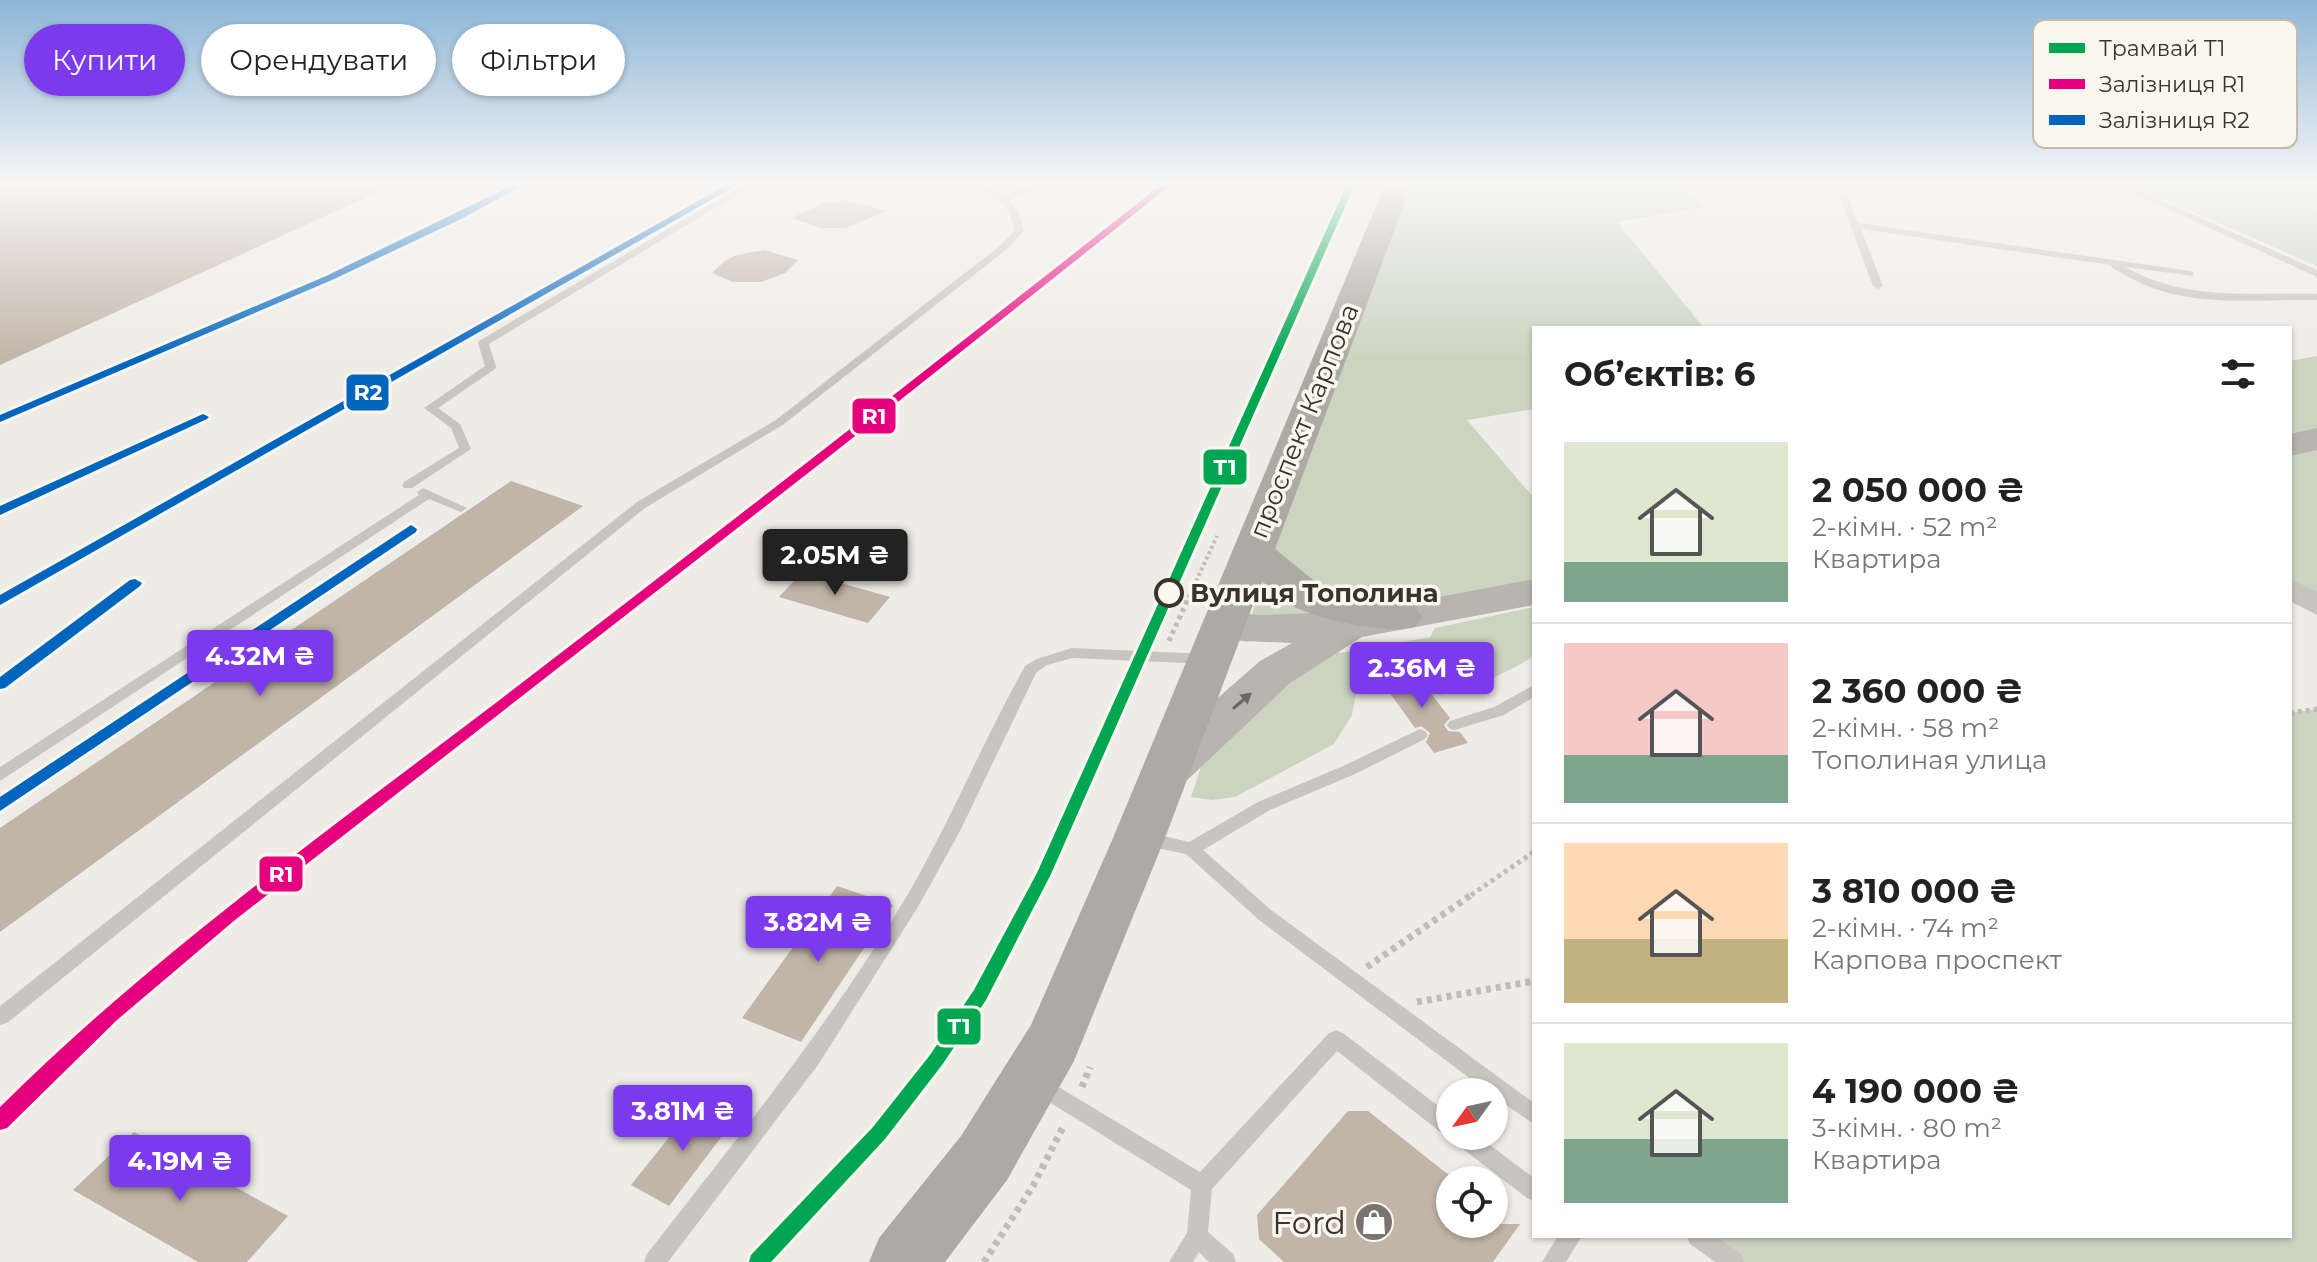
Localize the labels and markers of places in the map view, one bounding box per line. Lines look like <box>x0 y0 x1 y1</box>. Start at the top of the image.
pin: 2.05M ₴ <box>761 529 909 597</box>
place label: Вулиця Тополина <box>1190 577 1438 609</box>
marker: Вулиця Тополина <box>1155 579 1183 607</box>
pin: 4.32M ₴ <box>186 630 334 698</box>
pin: 2.36M ₴ <box>1348 642 1496 710</box>
pin: 3.82M ₴ <box>744 896 892 964</box>
pin: 3.81M ₴ <box>609 1085 757 1153</box>
pin: 4.19M ₴ <box>106 1135 254 1203</box>
shop icon: Ford <box>1353 1201 1395 1243</box>
place label: Ford <box>1272 1203 1346 1242</box>

